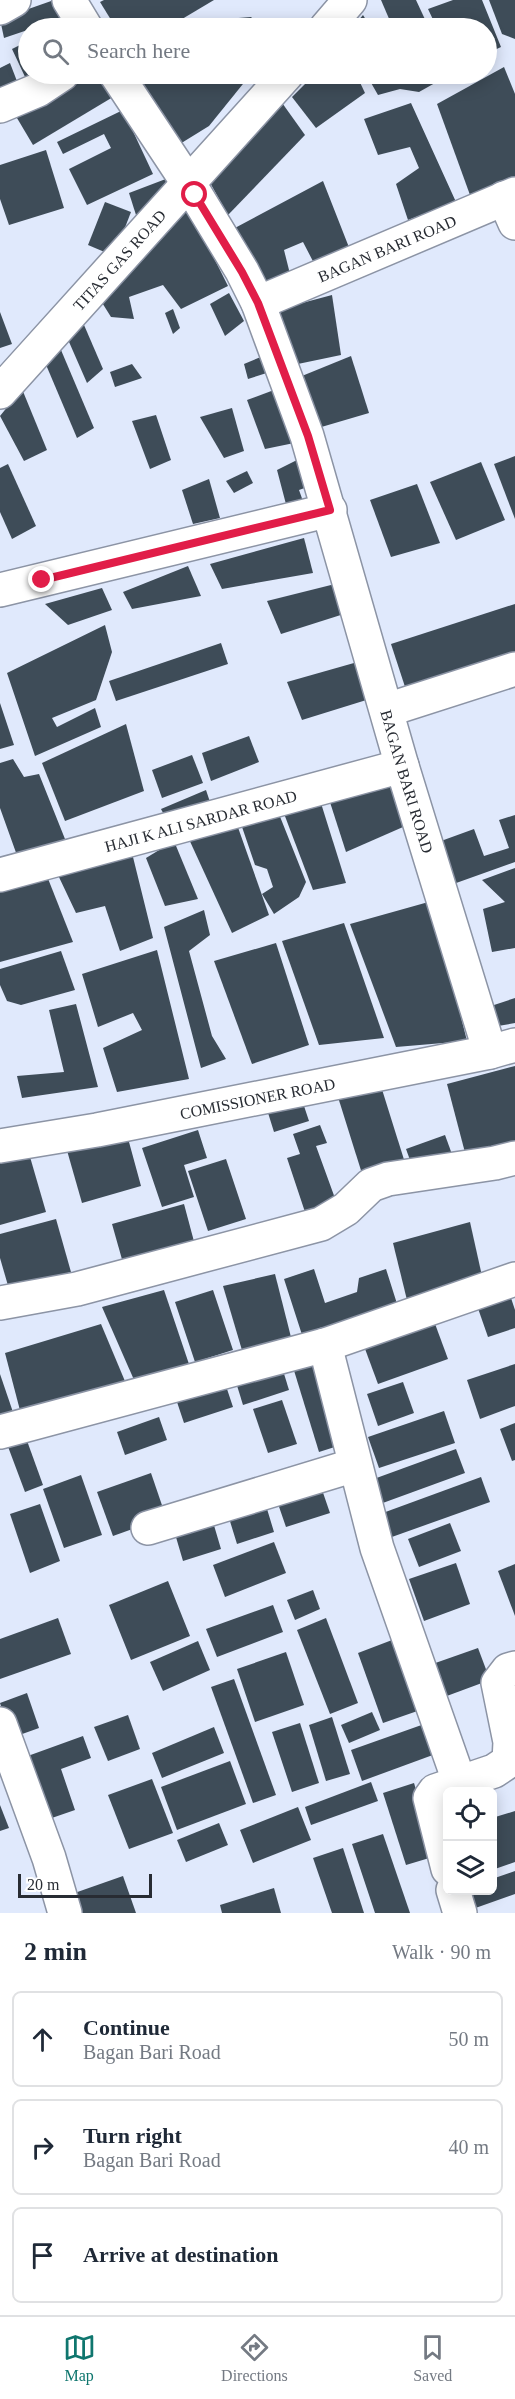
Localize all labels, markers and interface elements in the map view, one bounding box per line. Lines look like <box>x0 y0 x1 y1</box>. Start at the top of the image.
search box <box>18 18 497 84</box>
icon: search <box>39 35 72 68</box>
text: Search here <box>87 38 190 63</box>
route start <box>181 181 207 207</box>
street label: TITAS GAS ROAD <box>70 206 169 314</box>
street label: BAGAN BARI ROAD <box>315 212 459 286</box>
route end <box>28 566 54 592</box>
street label: BAGAN BARI ROAD <box>377 708 436 855</box>
street label: HAJI K ALI SARDAR ROAD <box>103 787 299 855</box>
street label: COMISSIONER ROAD <box>179 1075 337 1122</box>
map controls <box>443 1787 497 1895</box>
button: locate <box>443 1787 497 1841</box>
button: layers <box>443 1841 497 1895</box>
scale bar <box>18 1871 152 1898</box>
text: 20 m <box>27 1876 59 1893</box>
text: 2 min <box>24 1937 87 1966</box>
text: Walk · 90 m <box>392 1941 491 1963</box>
text: Continue <box>83 2015 170 2040</box>
icon: ahead <box>26 2023 59 2056</box>
text: 50 m <box>448 2028 489 2050</box>
text: Bagan Bari Road <box>83 2041 221 2063</box>
text: Turn right <box>83 2123 182 2148</box>
icon: right <box>26 2131 59 2164</box>
text: 40 m <box>448 2136 489 2158</box>
text: Bagan Bari Road <box>83 2149 221 2171</box>
icon: arrive <box>26 2239 59 2272</box>
text: Arrive at destination <box>83 2242 279 2267</box>
tab: Map <box>63 2331 96 2385</box>
tab: Directions <box>221 2331 288 2385</box>
tab: Saved <box>413 2331 452 2385</box>

